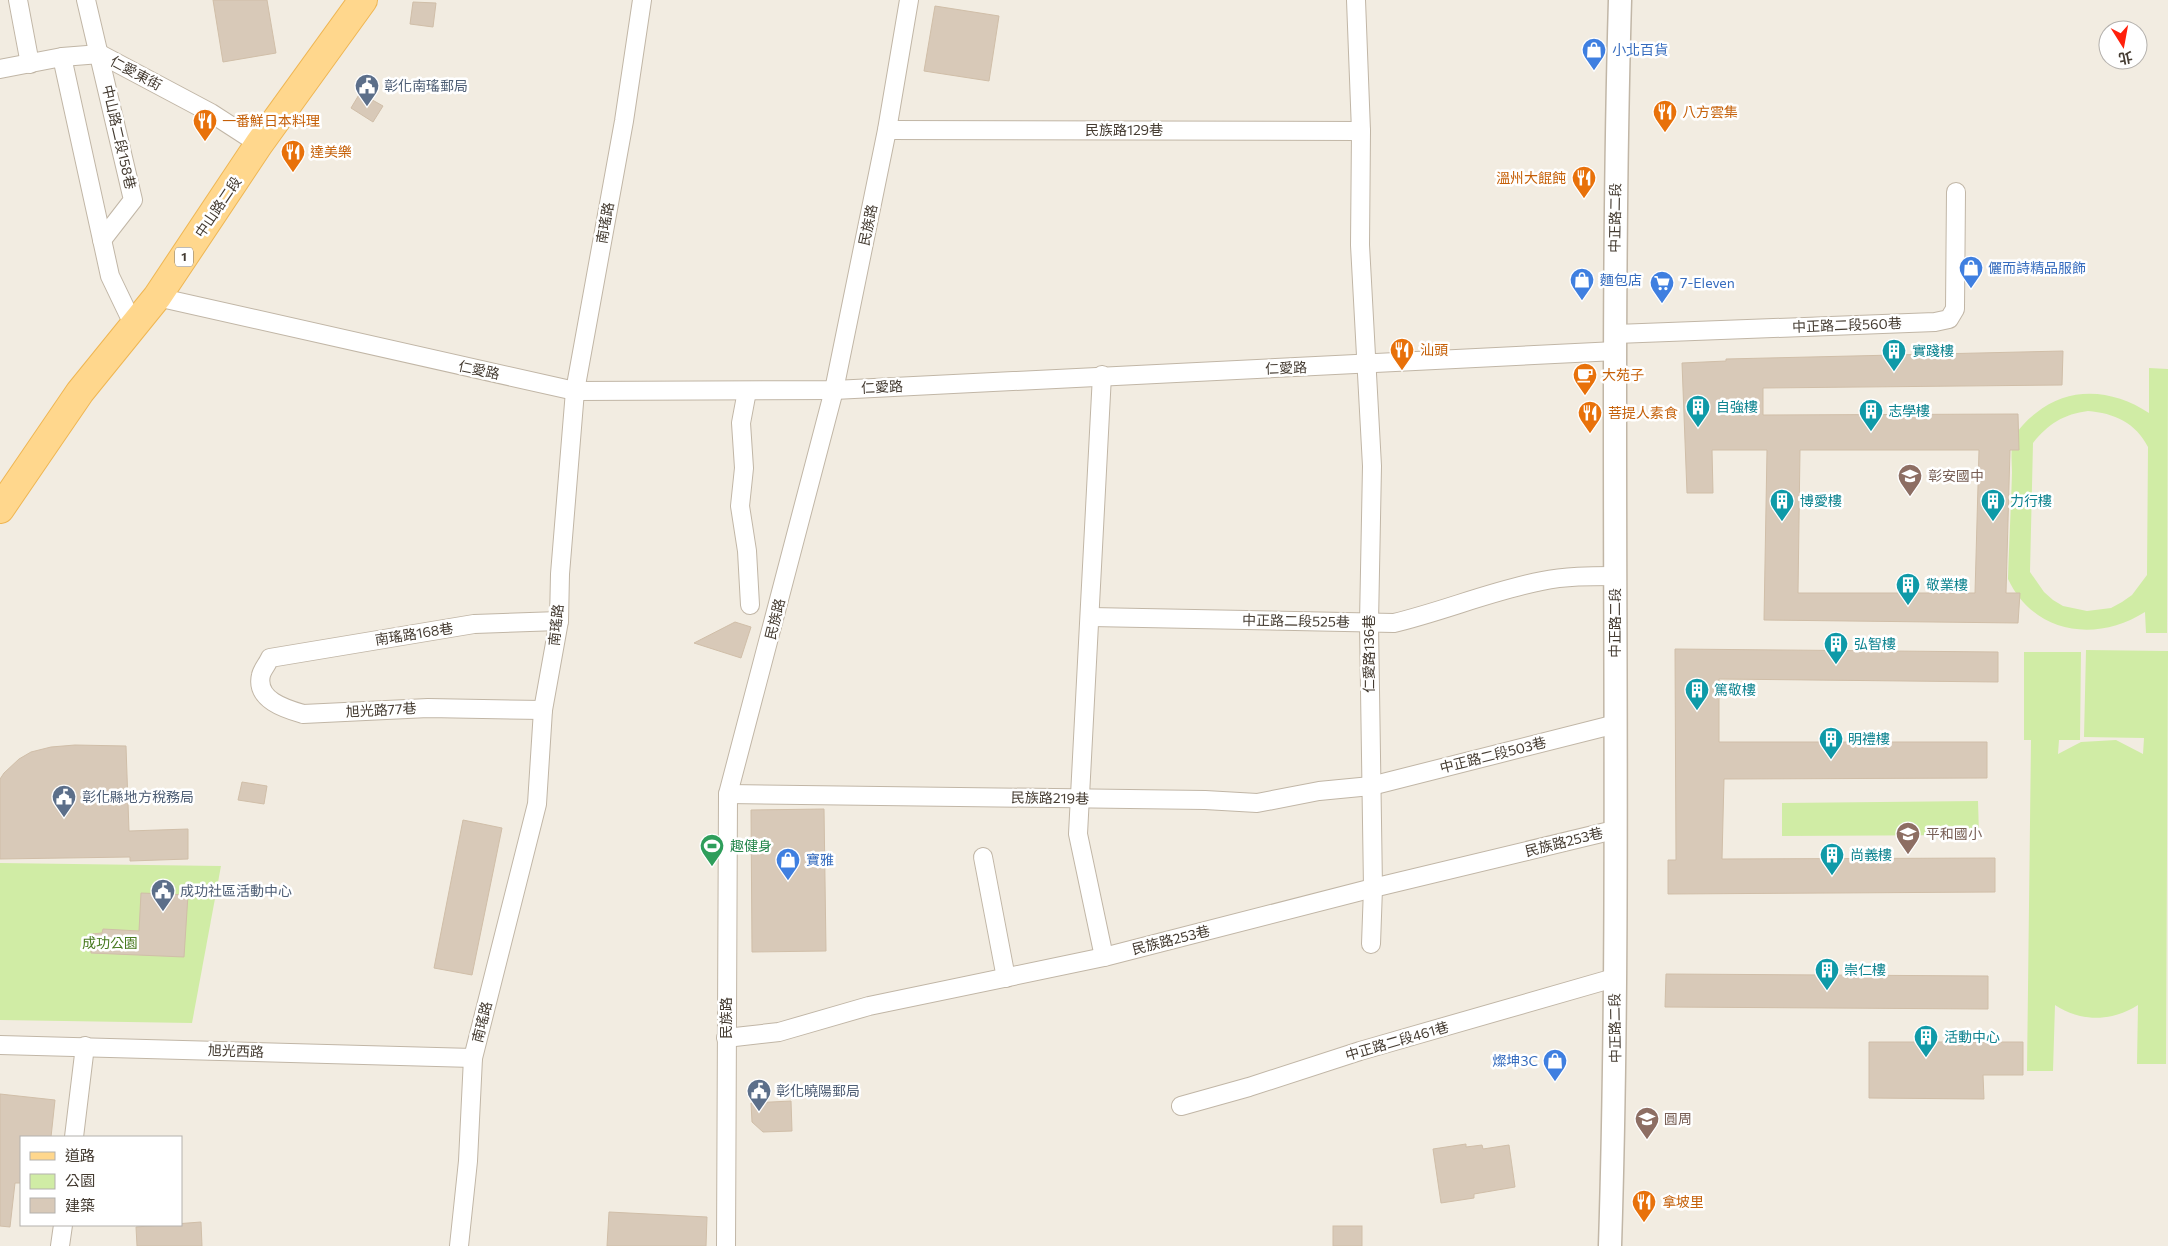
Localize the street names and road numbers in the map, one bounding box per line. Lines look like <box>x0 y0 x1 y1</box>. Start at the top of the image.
street label: 仁愛東街 <box>108 52 165 93</box>
street label: 中山路二段158巷 <box>99 83 140 191</box>
street label: 民族路129巷 <box>1085 121 1163 138</box>
street label: 中山路二段 <box>191 173 244 240</box>
street label: 中正路二段 <box>1605 183 1624 253</box>
street label: 南瑤路 <box>592 201 617 245</box>
street label: 民族路 <box>855 203 880 247</box>
road number: 1 <box>175 248 193 266</box>
street label: 中正路二段560巷 <box>1792 314 1902 335</box>
street label: 仁愛路 <box>457 357 501 382</box>
street label: 仁愛路 <box>1265 358 1307 377</box>
street label: 仁愛路 <box>861 377 903 396</box>
street label: 中正路二段 <box>1606 588 1623 658</box>
street label: 民族路 <box>761 596 788 641</box>
street label: 南瑤路 <box>545 603 566 647</box>
street label: 中正路二段525巷 <box>1242 611 1350 630</box>
street label: 仁愛路136巷 <box>1360 615 1377 693</box>
street label: 南瑤路168巷 <box>374 619 454 648</box>
street label: 旭光路77巷 <box>345 699 417 720</box>
street label: 中正路二段503巷 <box>1438 733 1548 776</box>
street label: 民族路219巷 <box>1011 788 1089 807</box>
street label: 民族路253巷 <box>1523 824 1605 859</box>
street label: 民族路253巷 <box>1130 922 1212 957</box>
street label: 中正路二段 <box>1605 993 1624 1063</box>
street label: 民族路 <box>717 997 734 1039</box>
street label: 南瑤路 <box>468 999 495 1044</box>
street label: 中正路二段461巷 <box>1343 1018 1451 1063</box>
street label: 旭光西路 <box>208 1041 264 1060</box>

